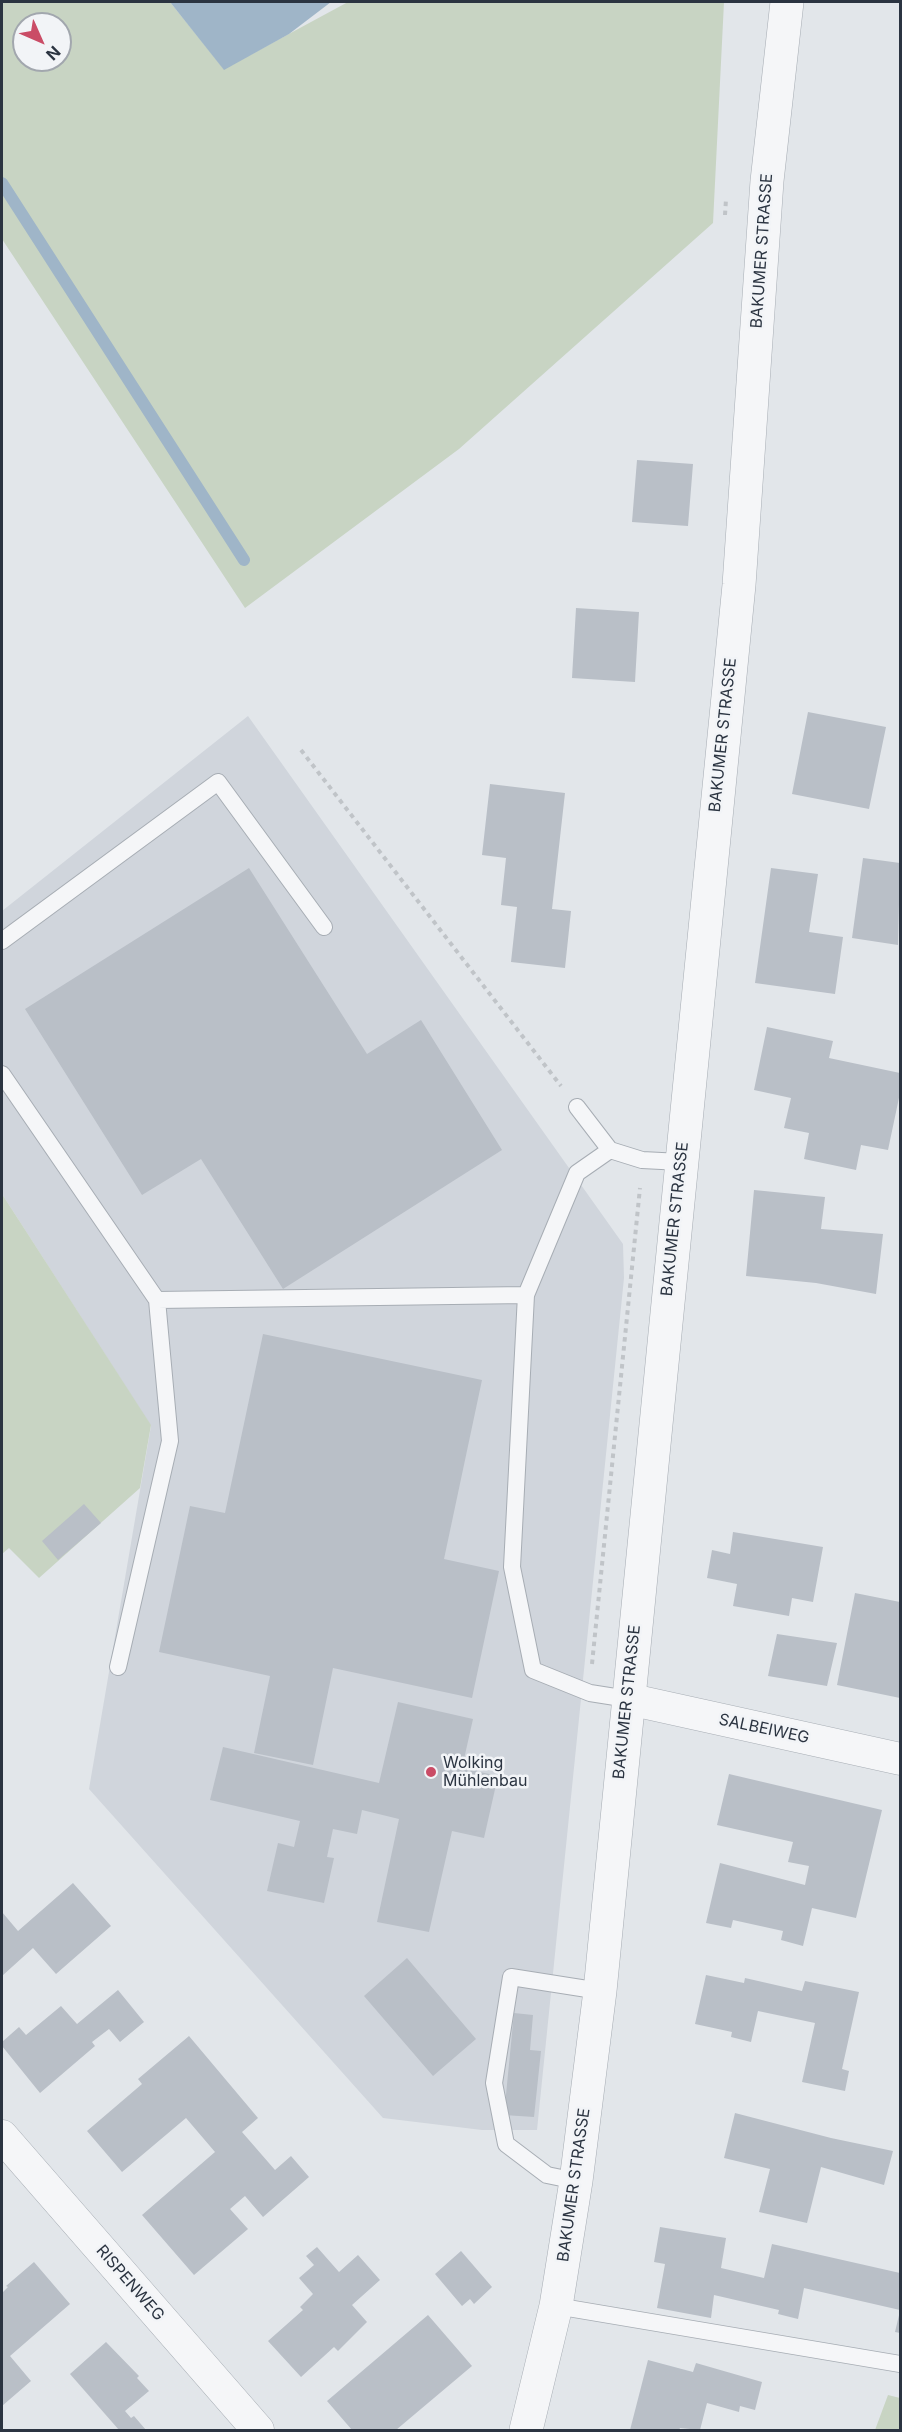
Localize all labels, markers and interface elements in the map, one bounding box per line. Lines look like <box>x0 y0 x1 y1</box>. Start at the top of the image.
north arrow <box>12 12 72 72</box>
text: N <box>42 42 65 65</box>
street label: BAKUMER STRASSE <box>747 173 777 329</box>
street label: BAKUMER STRASSE <box>705 657 741 813</box>
street label: BAKUMER STRASSE <box>657 1141 693 1297</box>
street label: BAKUMER STRASSE <box>609 1624 645 1780</box>
street label: SALBEIWEG <box>717 1710 811 1748</box>
place label: Wolking Mühlenbau <box>443 1753 527 1791</box>
marker: Wolking Mühlenbau <box>424 1765 438 1779</box>
street label: BAKUMER STRASSE <box>554 2107 594 2263</box>
street label: RISPENWEG <box>92 2241 168 2325</box>

